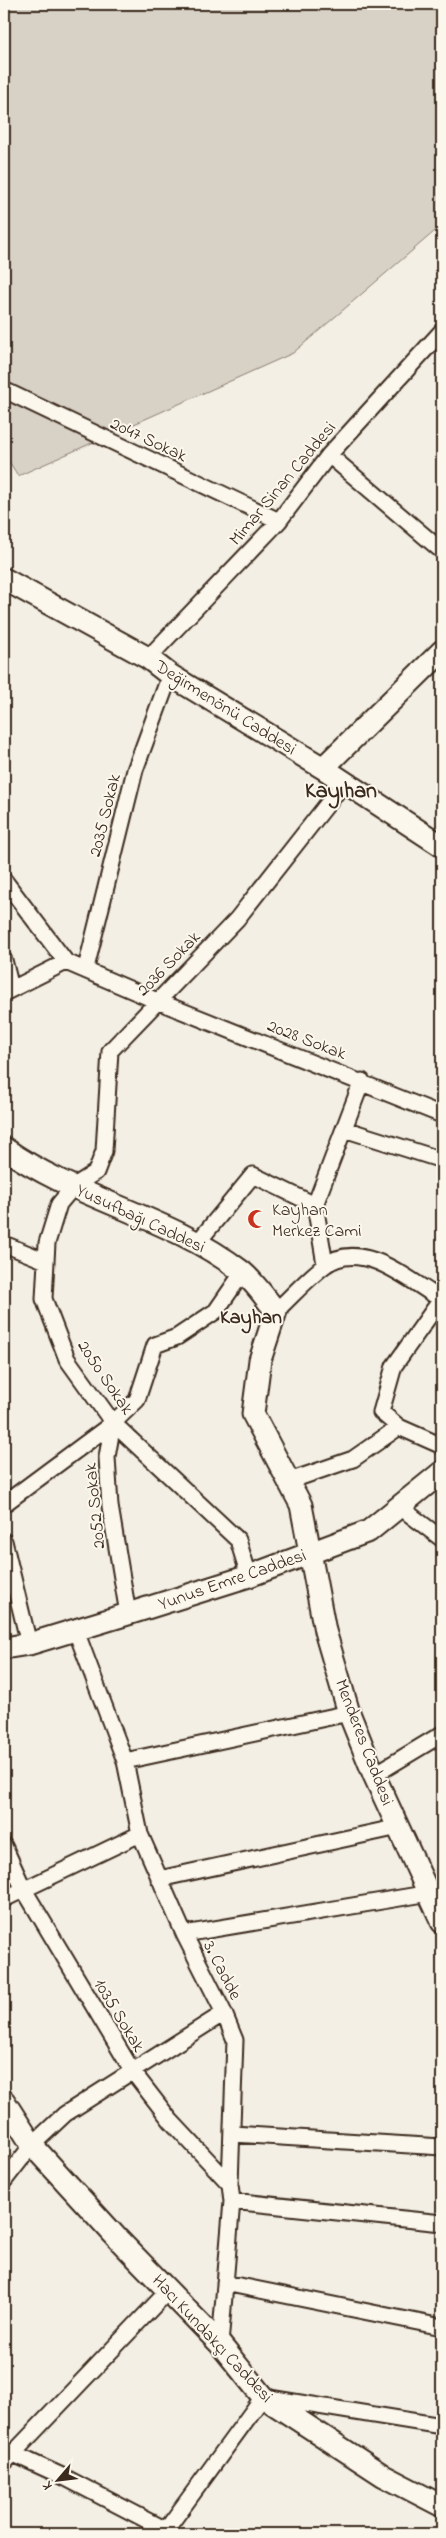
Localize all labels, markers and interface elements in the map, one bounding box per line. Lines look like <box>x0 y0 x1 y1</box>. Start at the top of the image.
street label: 2047 Sokak <box>106 412 191 470</box>
street label: Mimar Sinan Caddesi <box>224 417 343 552</box>
street label: Değirmenönü Caddesi <box>148 654 301 764</box>
street label: 2035 Sokak <box>83 771 129 860</box>
district label: Kayıhan <box>305 776 377 809</box>
street label: 2036 Sokak <box>131 926 207 1003</box>
street label: 2028 Sokak <box>263 1014 350 1068</box>
street label: Yusufbağı Caddesi <box>71 1178 209 1262</box>
place label: Kayhan Merkez Cami <box>272 1198 361 1245</box>
mosque icon: Kayhan Merkez Cami <box>246 1208 268 1230</box>
district label: Kayhan <box>220 1304 282 1334</box>
street label: 2050 Sokak <box>70 1336 139 1421</box>
street label: 2052 Sokak <box>79 1461 113 1550</box>
street label: Yunus Emre Caddesi <box>155 1543 310 1618</box>
street label: Menderes Caddesi <box>327 1676 399 1810</box>
street label: 3. Cadde <box>195 1937 248 2006</box>
street label: 1035 Sokak <box>86 1974 151 2058</box>
street label: Hacı Kundakçı Caddesi <box>145 2269 278 2409</box>
north arrow <box>32 2456 82 2506</box>
text: K <box>36 2476 59 2493</box>

